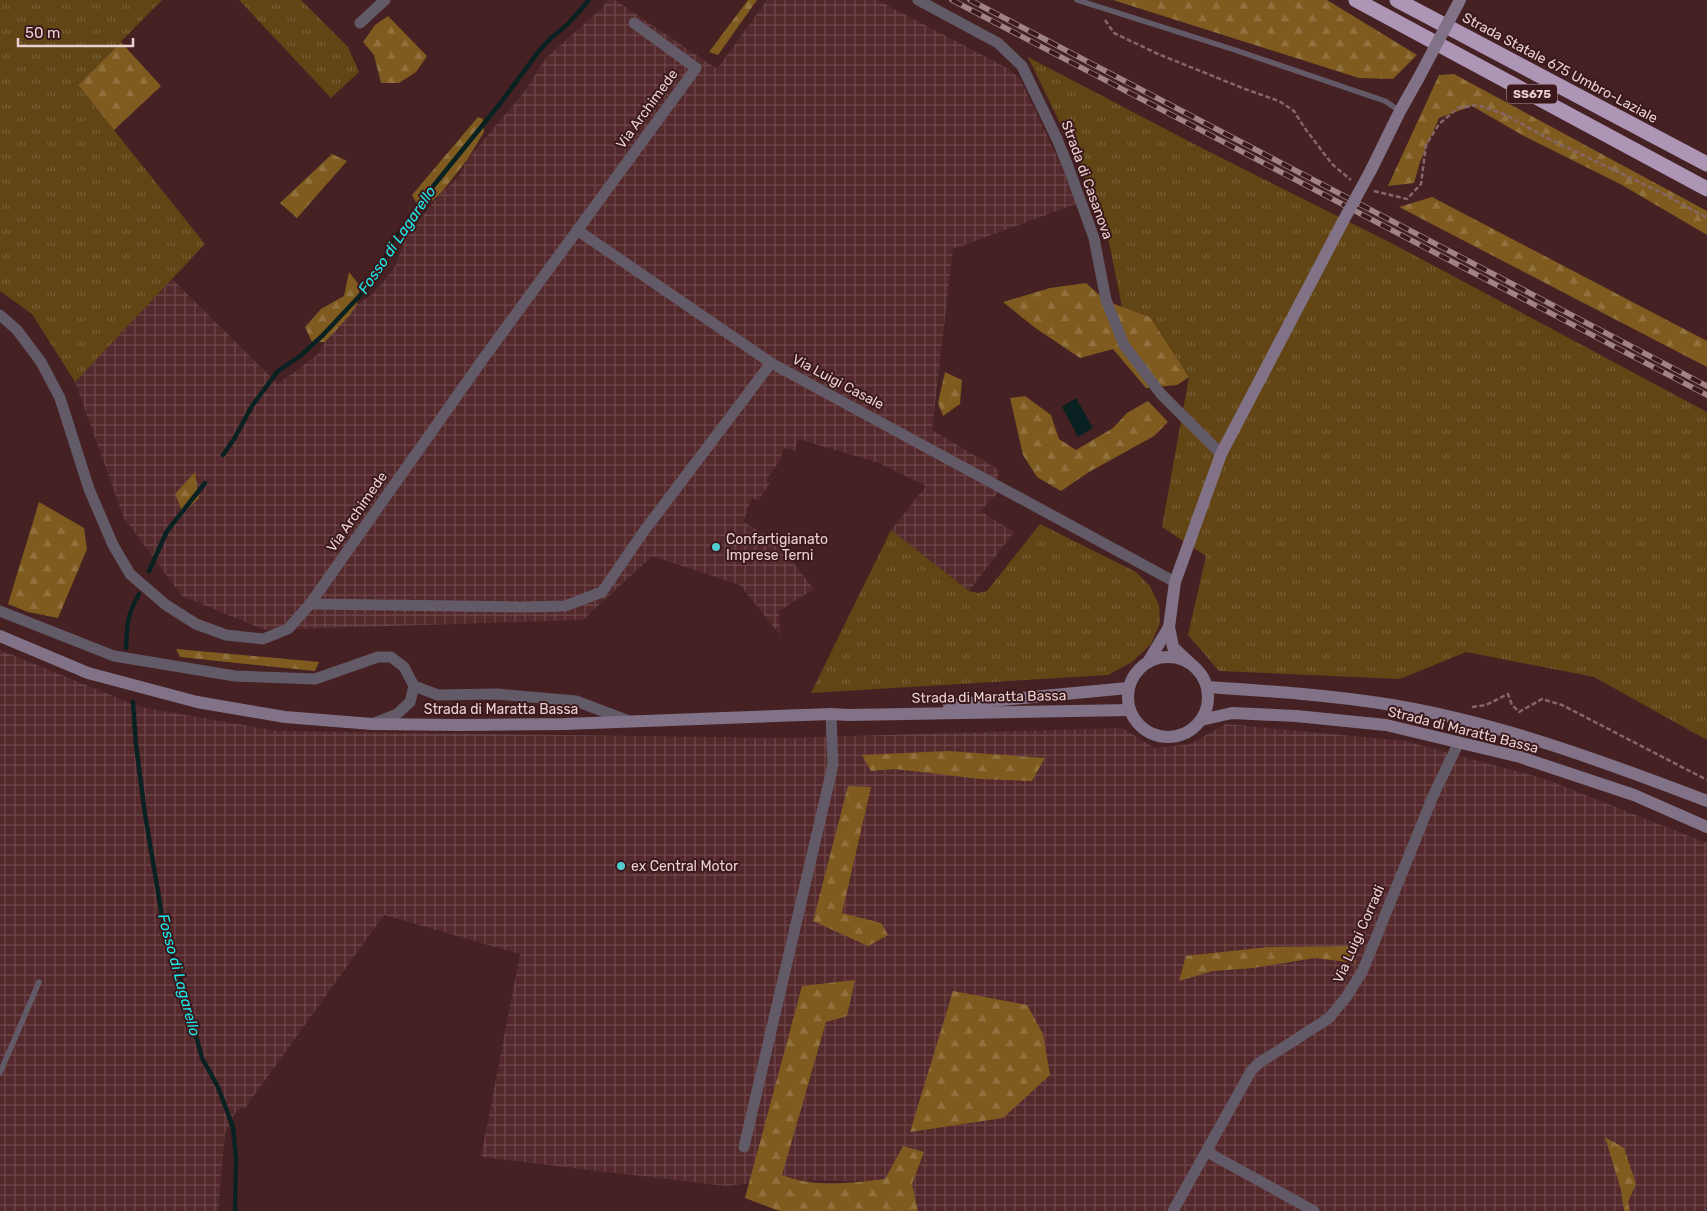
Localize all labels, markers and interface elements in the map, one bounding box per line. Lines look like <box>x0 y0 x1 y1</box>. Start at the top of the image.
street label: Strada Statale 675 Umbro-Laziale <box>1459 9 1661 127</box>
scale bar <box>18 15 132 47</box>
text: 50 m <box>25 24 60 42</box>
street label: Via Archimede <box>613 66 682 152</box>
road number: SS675 <box>1507 85 1557 104</box>
street label: Strada di Casanova <box>1058 118 1116 242</box>
water label: Fosso di Lagarello <box>354 182 440 297</box>
street label: Via Luigi Casale <box>789 351 887 413</box>
street label: Via Archimede <box>323 469 391 555</box>
place label: Confartigianato Imprese Terni <box>726 531 828 564</box>
marker: Confartigianato Imprese Terni <box>710 541 722 553</box>
street label: Strada di Maratta Bassa <box>912 687 1066 707</box>
street label: Strada di Maratta Bassa <box>424 701 578 718</box>
street label: Strada di Maratta Bassa <box>1386 703 1540 757</box>
place label: ex Central Motor <box>631 858 739 875</box>
marker: ex Central Motor <box>615 860 627 872</box>
street label: Via Luigi Corradi <box>1330 882 1388 986</box>
water label: Fosso di Lagarello <box>154 912 204 1039</box>

